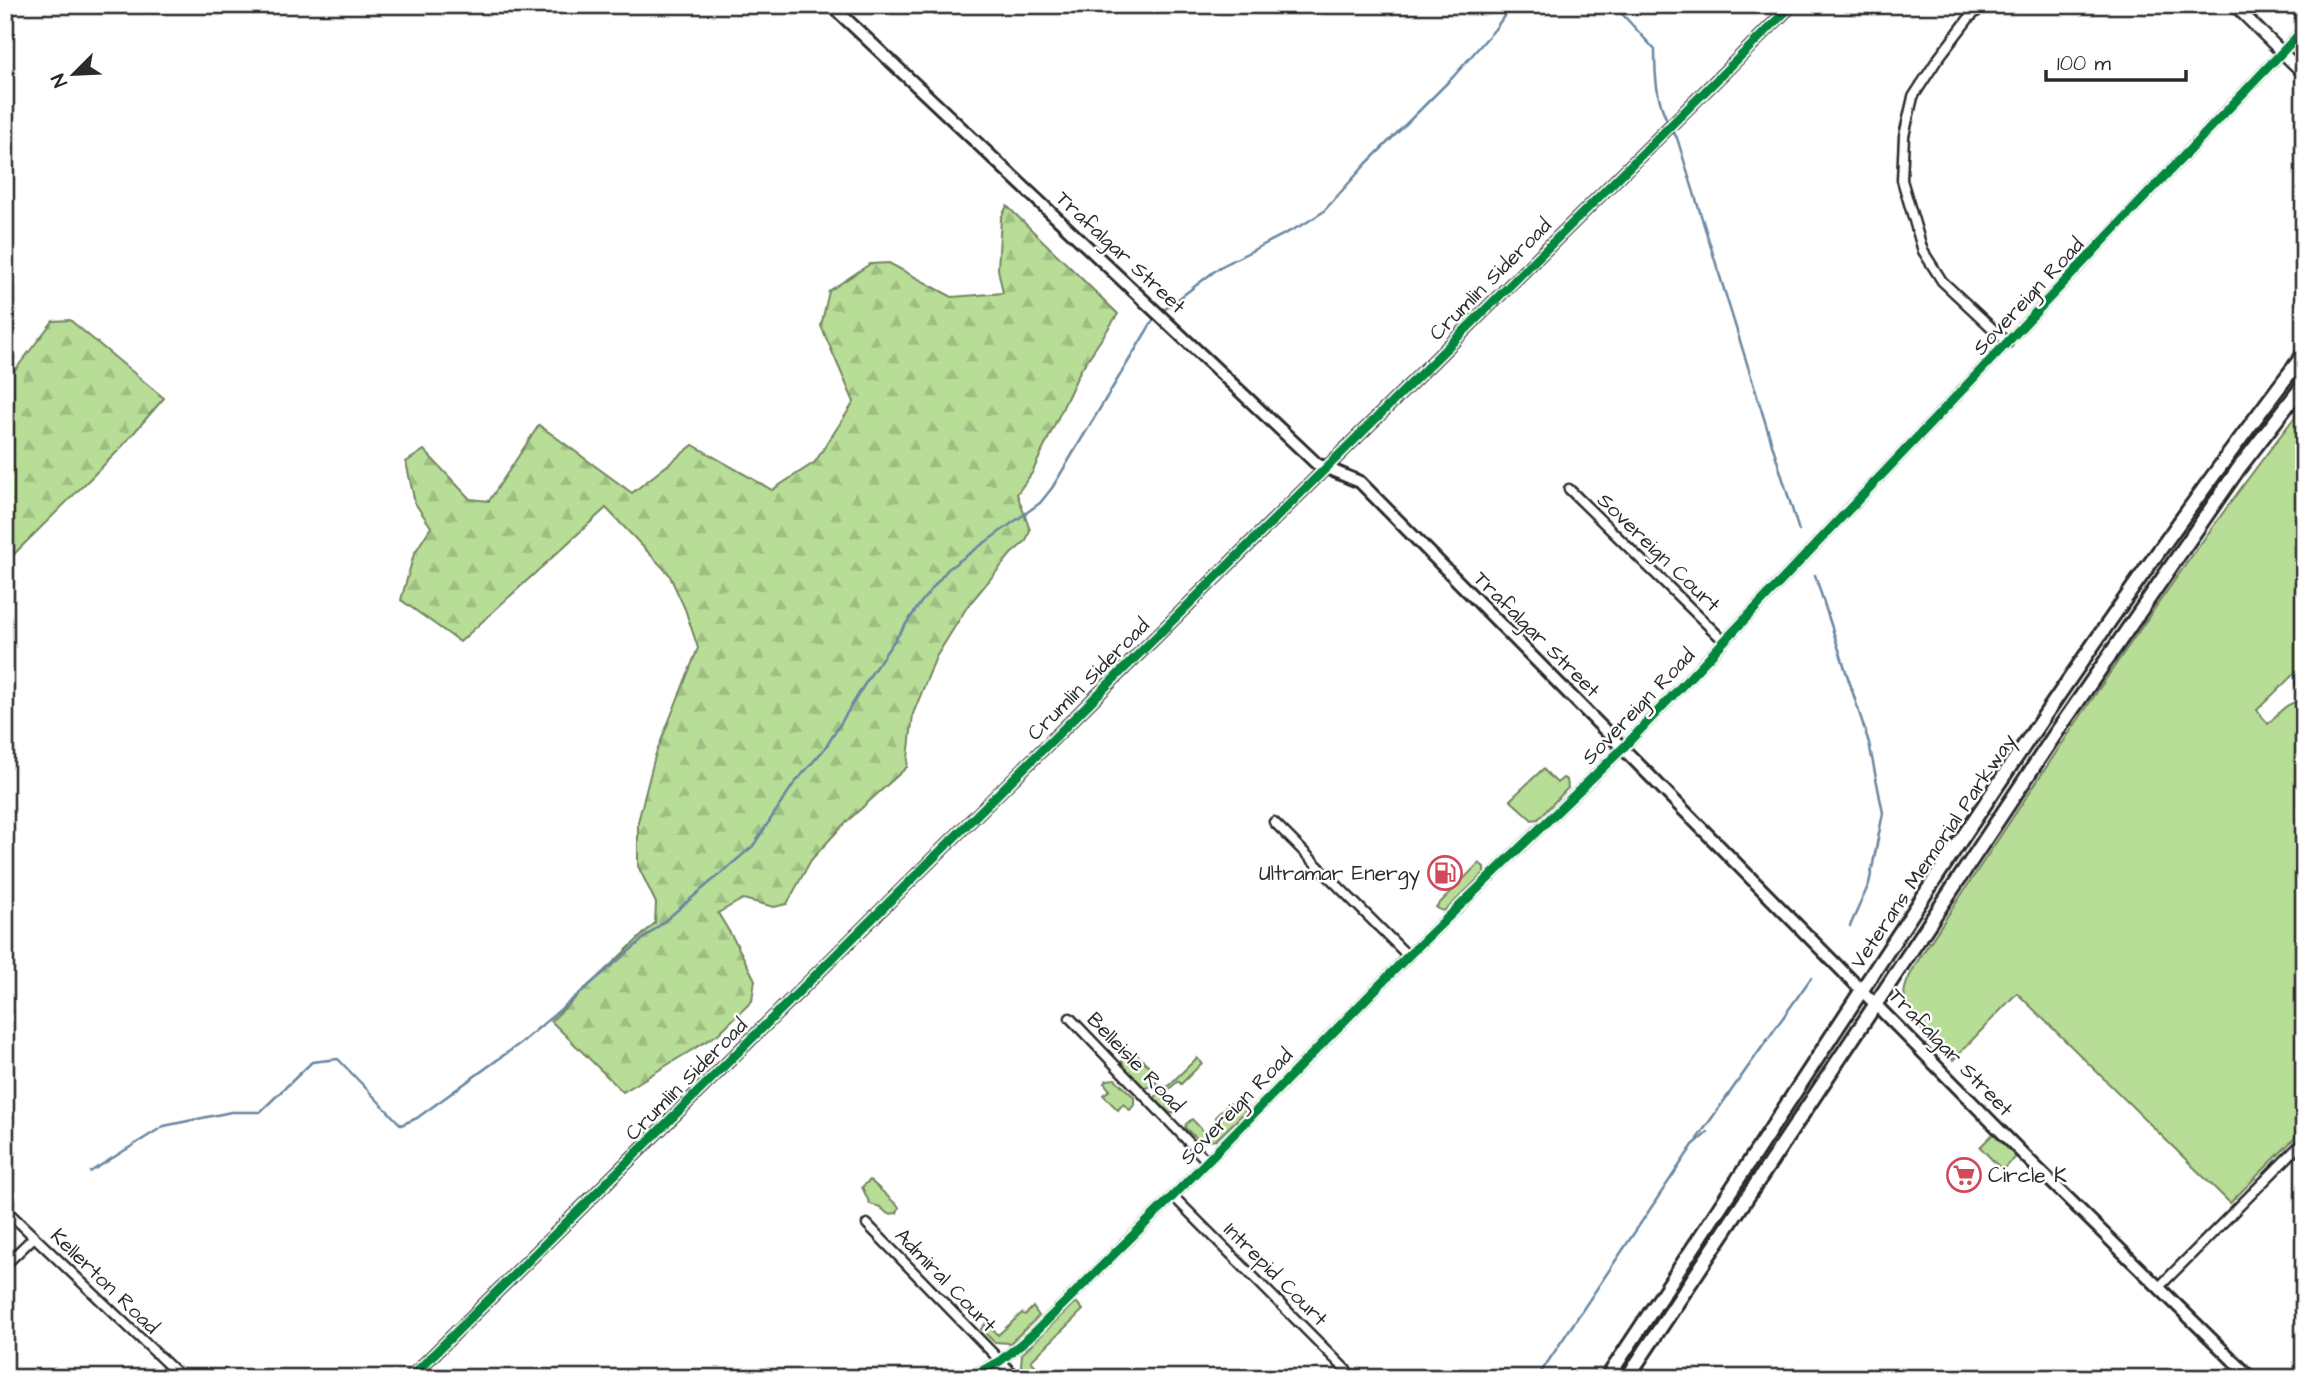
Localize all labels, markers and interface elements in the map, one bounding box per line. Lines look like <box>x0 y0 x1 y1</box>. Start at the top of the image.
north arrow <box>38 38 108 108</box>
scale bar <box>2046 38 2186 82</box>
text: 100 m <box>2057 49 2112 78</box>
text: N <box>45 69 75 91</box>
street label: Trafalgar Street <box>1048 184 1192 322</box>
street label: Crumlin Sideroad <box>1423 211 1558 347</box>
street label: Sovereign Road <box>1966 231 2092 363</box>
street label: Sovereign Court <box>1589 486 1727 620</box>
street label: Trafalgar Street <box>1466 565 1607 706</box>
street label: Crumlin Sideroad <box>1021 611 1156 747</box>
street label: Sovereign Road <box>1575 642 1703 772</box>
street label: Veterans Memorial Parkway <box>1844 728 2025 976</box>
fuel station icon: Ultramar Energy <box>1426 854 1464 892</box>
place label: Ultramar Energy <box>1259 859 1420 890</box>
street label: Trafalgar Street <box>1880 982 2020 1125</box>
street label: Belleisle Road <box>1080 1006 1191 1119</box>
street label: Crumlin Sideroad <box>619 1011 754 1147</box>
street label: Sovereign Road <box>1173 1042 1301 1172</box>
supermarket icon: Circle K <box>1945 1156 1983 1194</box>
place label: Circle K <box>1988 1161 2067 1190</box>
street label: Intrepid Court <box>1216 1216 1335 1334</box>
street label: Kellerton Road <box>44 1222 166 1341</box>
street label: Admiral Court <box>888 1222 1003 1339</box>

